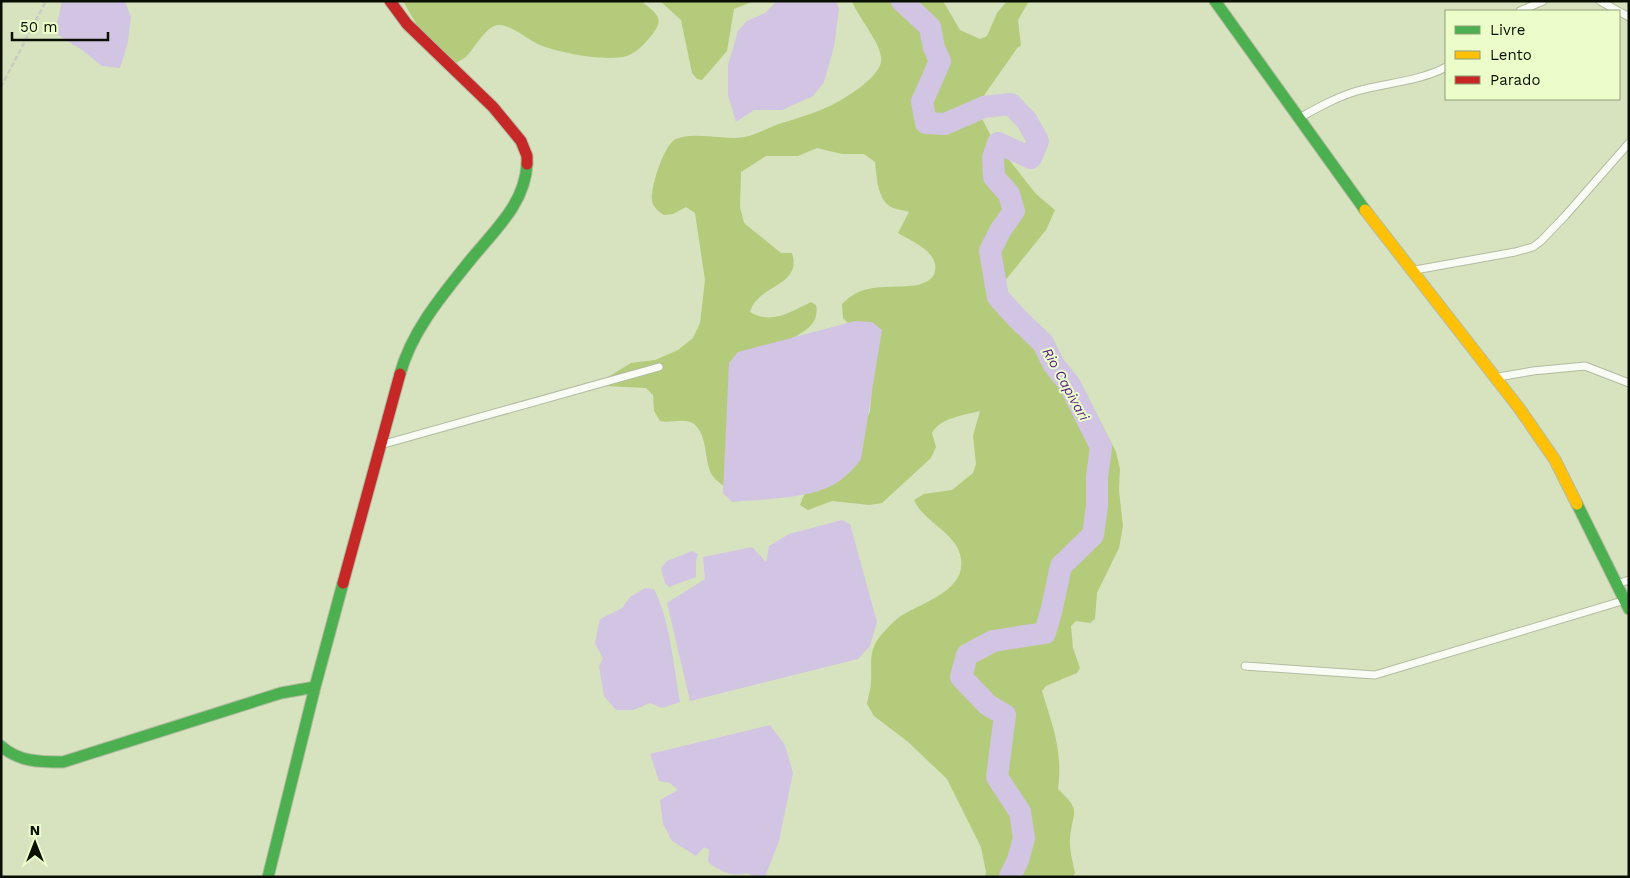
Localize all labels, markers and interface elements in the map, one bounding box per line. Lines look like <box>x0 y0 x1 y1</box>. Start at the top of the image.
scale bar <box>12 10 109 42</box>
legend <box>1445 10 1620 100</box>
text: 50 m <box>20 18 57 36</box>
text: Livre <box>1490 21 1525 39</box>
text: Lento <box>1490 46 1532 64</box>
text: Parado <box>1490 71 1540 89</box>
water label: Rio Capivari <box>1039 345 1093 423</box>
north arrow <box>10 818 60 868</box>
text: N <box>30 822 40 838</box>

